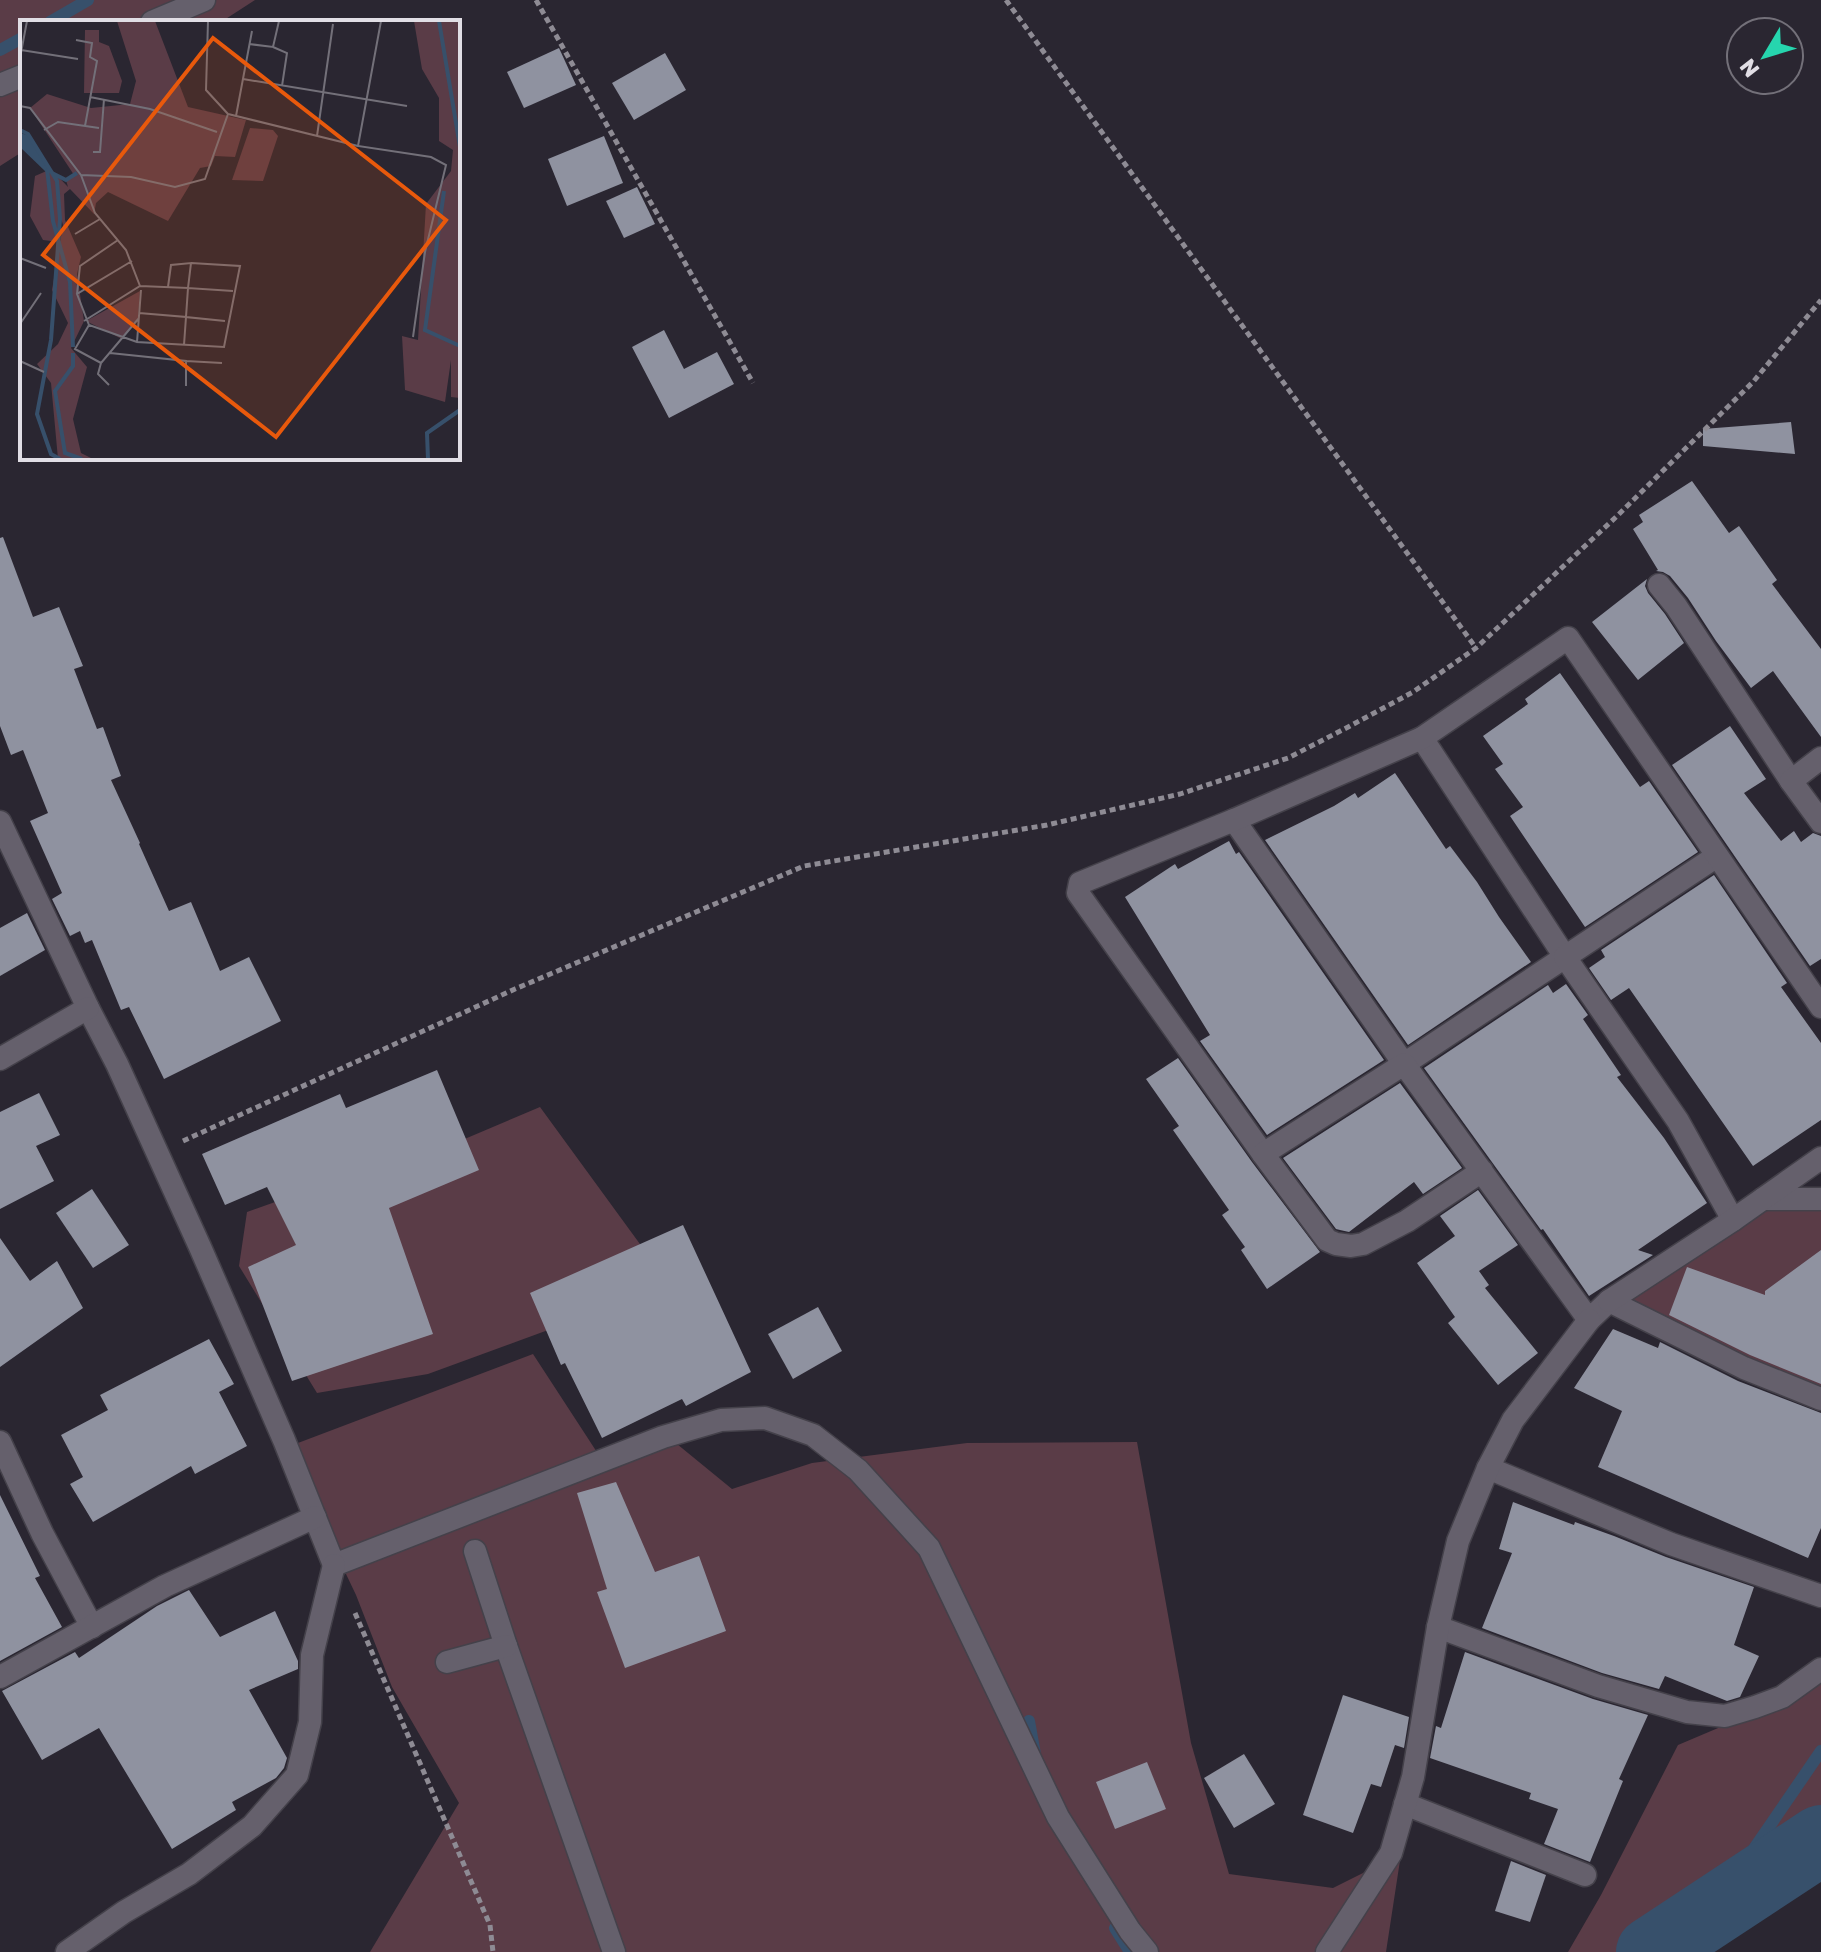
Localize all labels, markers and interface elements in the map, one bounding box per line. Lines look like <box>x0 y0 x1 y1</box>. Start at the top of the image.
north arrow <box>1725 16 1805 96</box>
inset map <box>20 20 460 460</box>
text: N <box>1734 53 1765 83</box>

